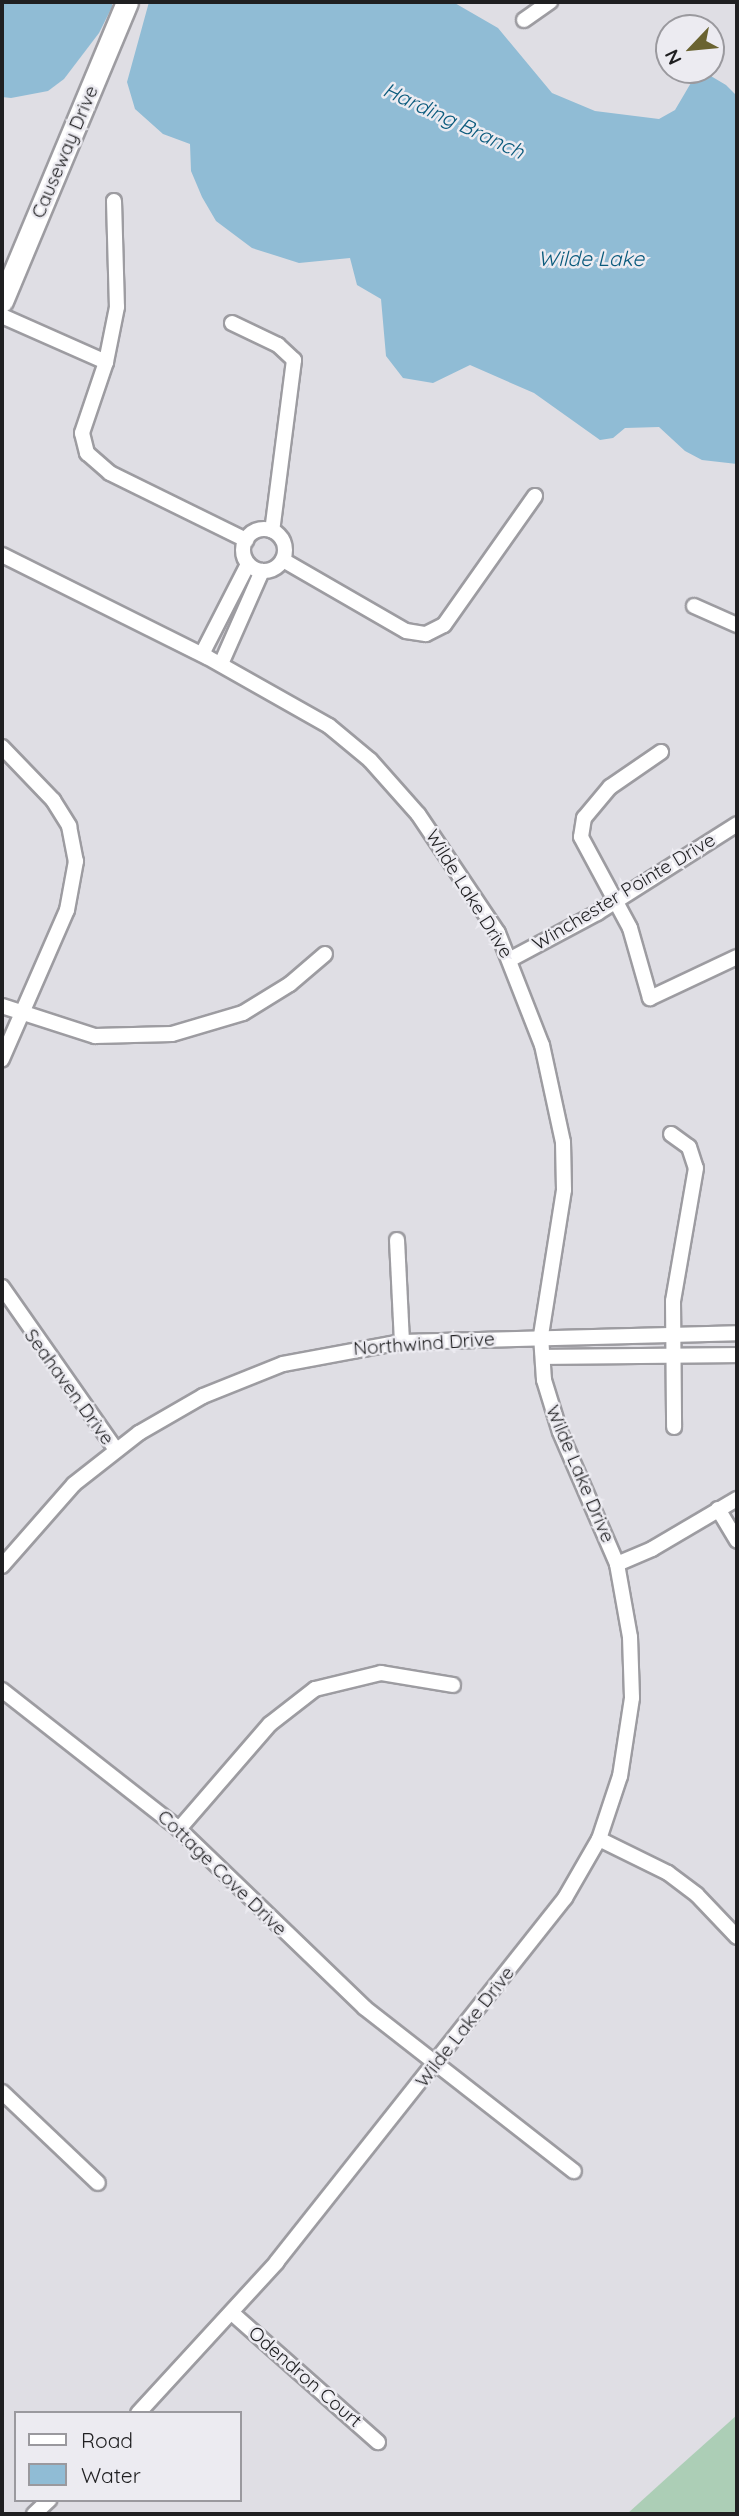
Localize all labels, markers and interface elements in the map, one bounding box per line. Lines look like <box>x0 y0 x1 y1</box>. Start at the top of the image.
north arrow <box>655 14 725 84</box>
text: N <box>659 46 687 69</box>
water label: Harding Branch <box>379 76 529 164</box>
street label: Causeway Drive <box>27 82 103 222</box>
water label: Wilde Lake <box>538 245 644 271</box>
street label: Wilde Lake Drive <box>420 826 518 962</box>
street label: Winchester Pointe Drive <box>529 828 719 956</box>
street label: Seahaven Drive <box>19 1325 119 1449</box>
street label: Northwind Drive <box>353 1328 495 1360</box>
street label: Wilde Lake Drive <box>541 1402 619 1546</box>
street label: Cottage Cove Drive <box>153 1805 291 1941</box>
street label: Wilde Lake Drive <box>411 1962 519 2092</box>
street label: Odendron Court <box>244 2322 366 2432</box>
legend <box>14 2411 242 2502</box>
text: Road <box>81 2427 133 2453</box>
text: Water <box>81 2462 141 2488</box>

